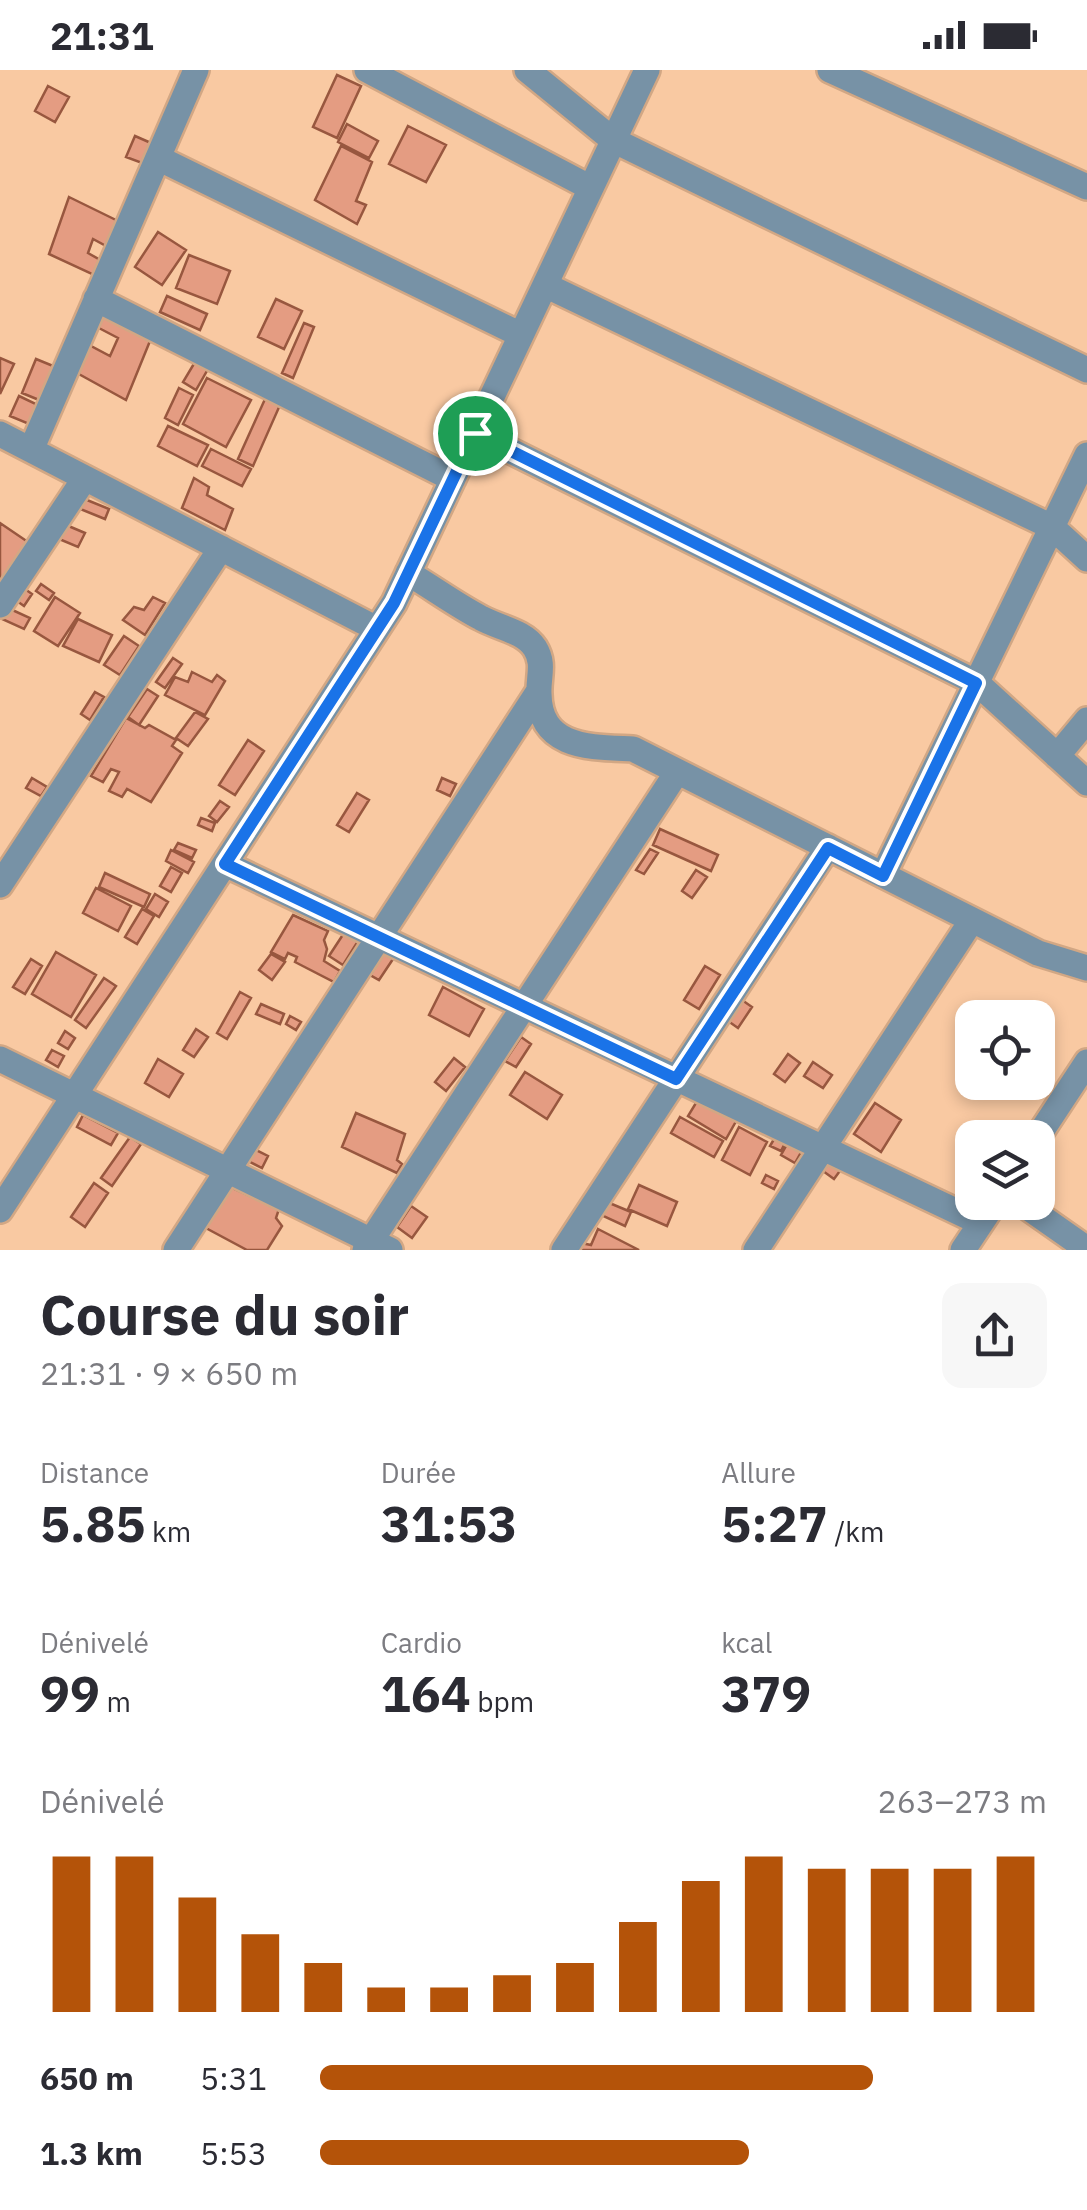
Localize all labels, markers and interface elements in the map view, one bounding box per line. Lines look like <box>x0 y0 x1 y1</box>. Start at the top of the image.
text: 21:31 <box>50 11 154 60</box>
pin <box>433 391 518 476</box>
icon: arrive <box>448 406 503 461</box>
map controls <box>955 1000 1055 1220</box>
button: locate <box>955 1000 1055 1100</box>
button: layers <box>955 1120 1055 1220</box>
text: Course du soir <box>40 1279 409 1350</box>
button: share <box>942 1283 1047 1388</box>
text: 21:31 · 9 × 650 m <box>40 1352 298 1394</box>
text: Distance <box>40 1454 149 1491</box>
text: Durée <box>381 1454 456 1491</box>
text: Allure <box>721 1454 796 1491</box>
text: 5.85 <box>40 1491 146 1556</box>
text: 31:53 <box>381 1491 517 1556</box>
text: 5:27 <box>721 1491 828 1556</box>
text: km <box>146 1513 191 1550</box>
text: /km <box>828 1513 884 1550</box>
text: Dénivelé <box>40 1624 149 1661</box>
text: Cardio <box>381 1624 462 1661</box>
text: kcal <box>721 1624 772 1661</box>
text: 99 <box>40 1661 100 1726</box>
text: 164 <box>381 1661 471 1726</box>
text: 379 <box>721 1661 811 1726</box>
text: m <box>100 1683 131 1720</box>
text: bpm <box>471 1683 534 1720</box>
text: Dénivelé <box>40 1780 165 1822</box>
text: 263–273 m <box>877 1780 1047 1822</box>
text: 650 m <box>40 2057 134 2099</box>
text: 5:31 <box>200 2057 267 2099</box>
text: 1.3 km <box>40 2132 143 2174</box>
text: 5:53 <box>200 2132 267 2174</box>

